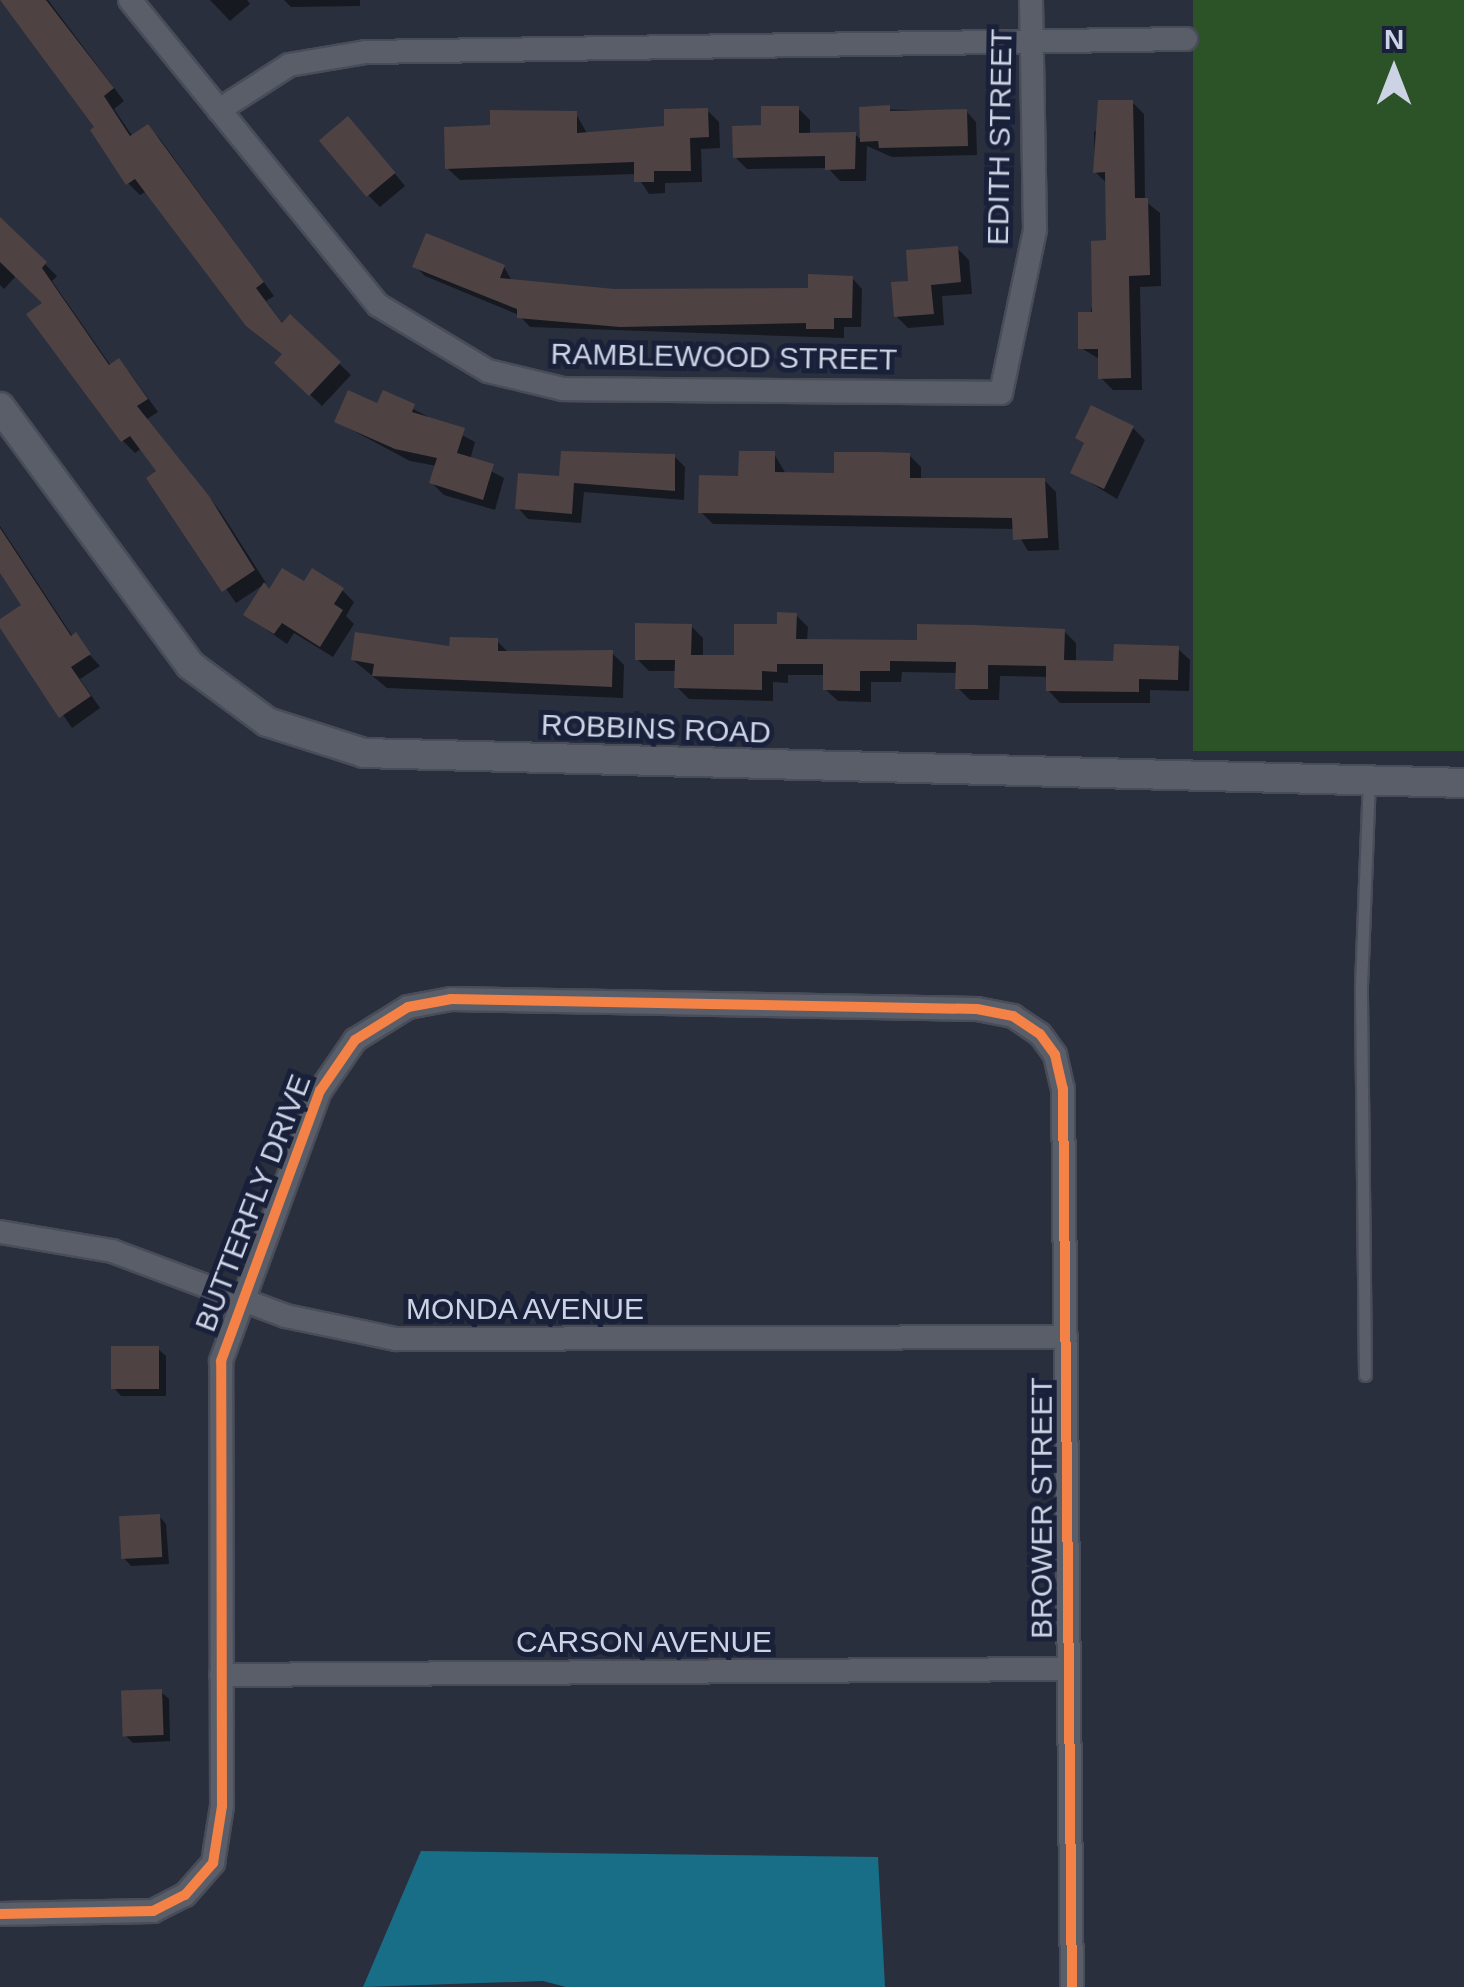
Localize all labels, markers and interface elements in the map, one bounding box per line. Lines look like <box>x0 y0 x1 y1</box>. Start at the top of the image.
north arrow <box>1344 20 1444 120</box>
text: N <box>1384 24 1404 55</box>
street label: EDITH STREET <box>980 28 1020 246</box>
street label: RAMBLEWOOD STREET <box>550 336 898 378</box>
street label: ROBBINS ROAD <box>540 707 772 751</box>
street label: BUTTERFLY DRIVE <box>187 1069 319 1337</box>
street label: MONDA AVENUE <box>404 1291 646 1327</box>
street label: BROWER STREET <box>1024 1377 1060 1639</box>
street label: CARSON AVENUE <box>515 1624 773 1660</box>

